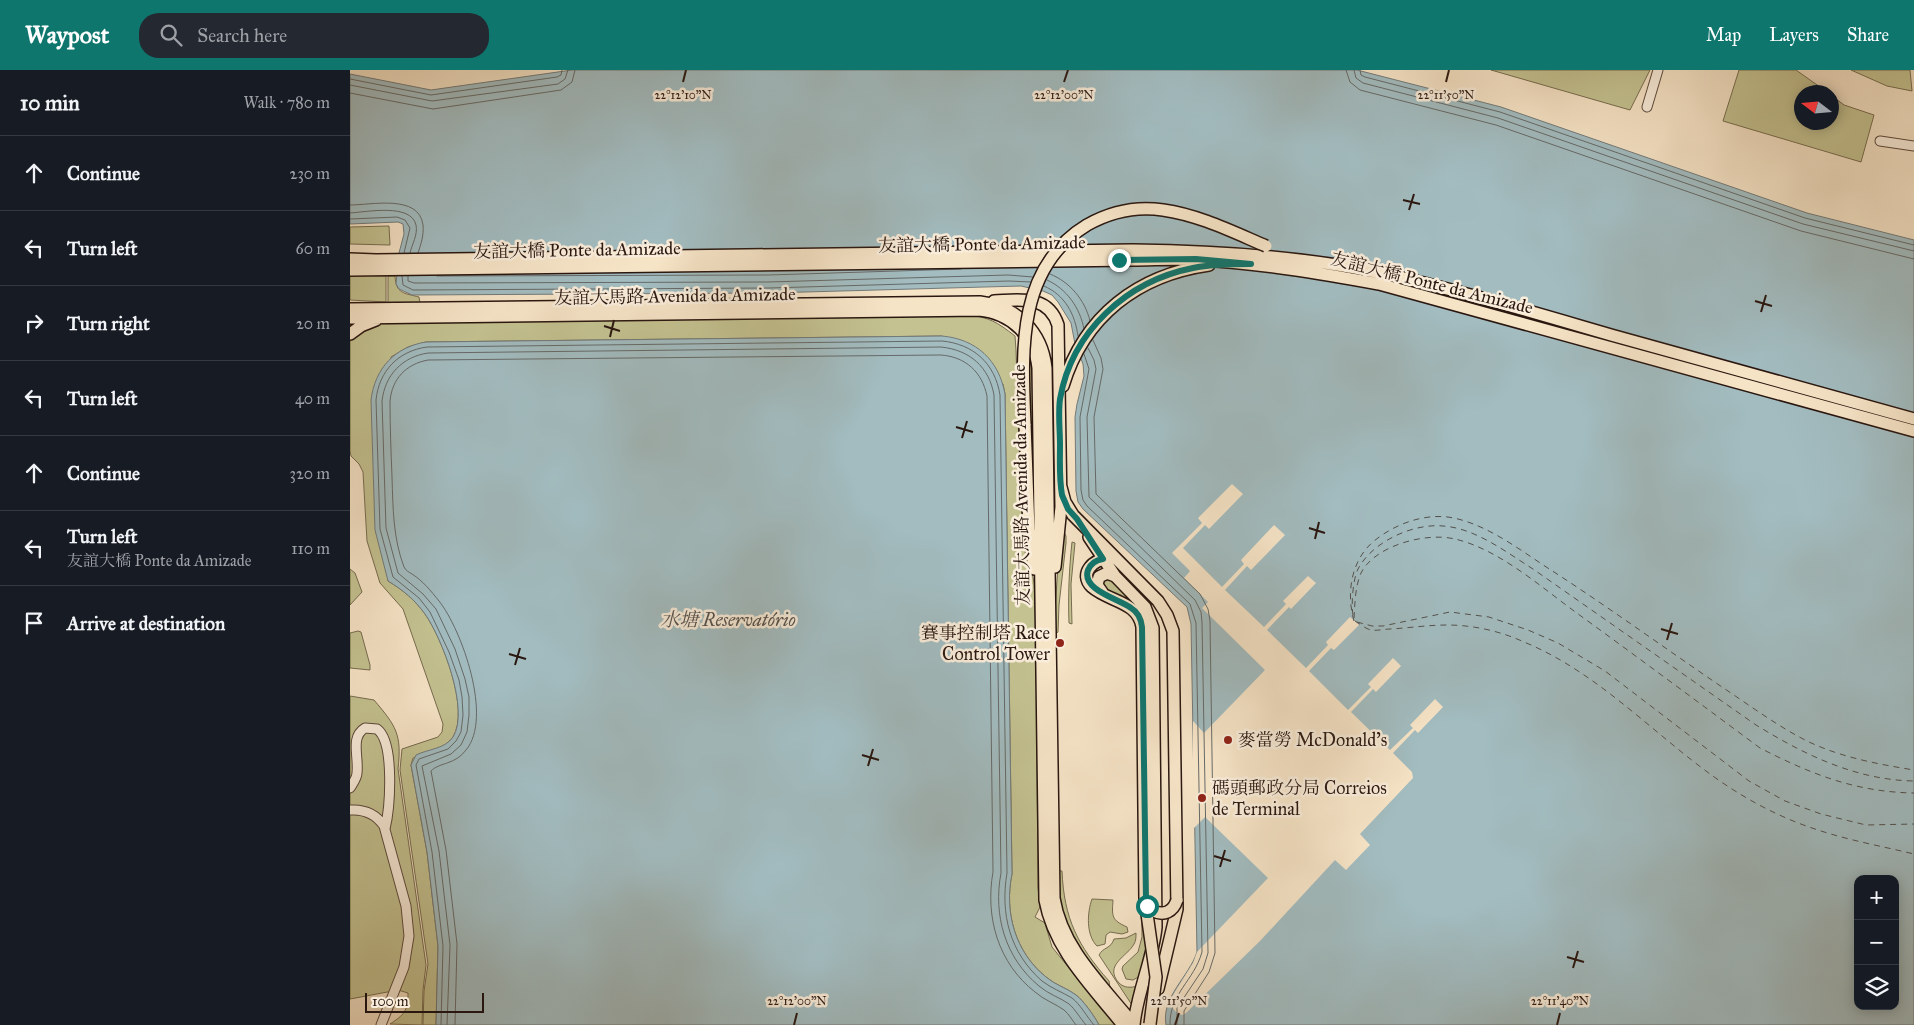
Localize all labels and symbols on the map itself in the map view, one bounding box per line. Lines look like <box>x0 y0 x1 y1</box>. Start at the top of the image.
north arrow <box>1794 85 1839 130</box>
text: 22°12'10"N <box>654 88 712 102</box>
text: 22°12'00"N <box>1034 88 1094 102</box>
text: 22°11'50"N <box>1418 88 1474 102</box>
street label: 友誼大橋 Ponte da Amizade <box>878 231 1086 257</box>
street label: 友誼大橋 Ponte da Amizade <box>473 237 681 263</box>
street label: 友誼大橋 Ponte da Amizade <box>1329 247 1535 319</box>
route end <box>1108 249 1131 272</box>
street label: 友誼大馬路 Avenida da Amizade <box>554 283 796 309</box>
street label: 友誼大馬路 Avenida da Amizade <box>1008 364 1034 606</box>
water label: 水塘 Reservatório <box>660 608 796 631</box>
place label: 賽事控制塔 Race Control Tower <box>921 622 1050 665</box>
marker: 賽事控制塔 Race Control Tower <box>1054 637 1066 649</box>
place label: 麥當勞 McDonald's <box>1238 729 1387 751</box>
marker: 麥當勞 McDonald's <box>1222 734 1234 746</box>
place label: 碼頭郵政分局 Correios de Terminal <box>1212 777 1387 820</box>
marker: 碼頭郵政分局 Correios de Terminal <box>1196 792 1208 804</box>
route start <box>1136 895 1159 918</box>
scale bar <box>365 990 484 1013</box>
text: 22°12'00"N <box>767 994 827 1008</box>
text: 22°11'50"N <box>1151 994 1207 1008</box>
text: 22°11'40"N <box>1531 994 1589 1008</box>

